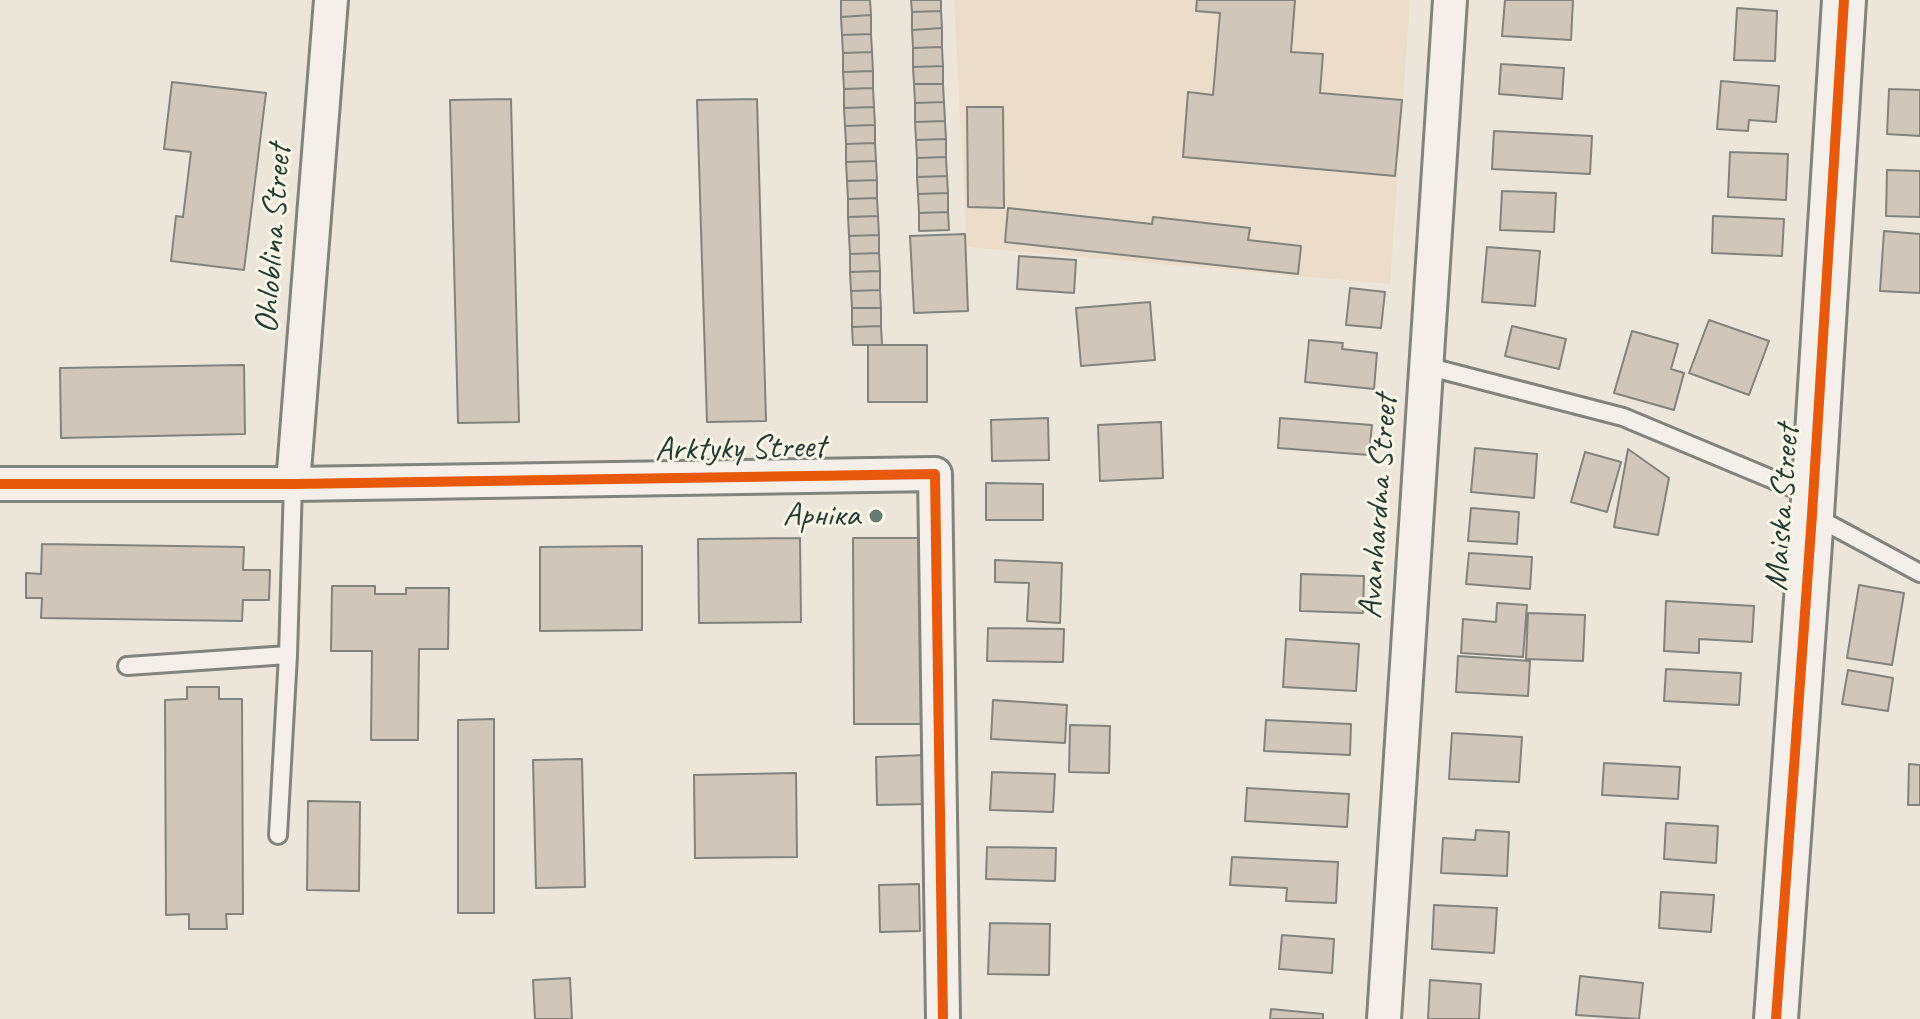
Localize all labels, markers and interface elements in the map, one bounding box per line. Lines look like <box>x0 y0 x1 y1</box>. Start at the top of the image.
street label: Ohloblina Street <box>247 143 301 335</box>
street label: Avanhardna Street <box>1351 394 1407 620</box>
street label: Maiska Street <box>1757 424 1809 592</box>
street label: Arktyky Street <box>654 427 826 471</box>
place label: Арніка <box>783 496 860 536</box>
marker: Арніка <box>867 507 885 525</box>

